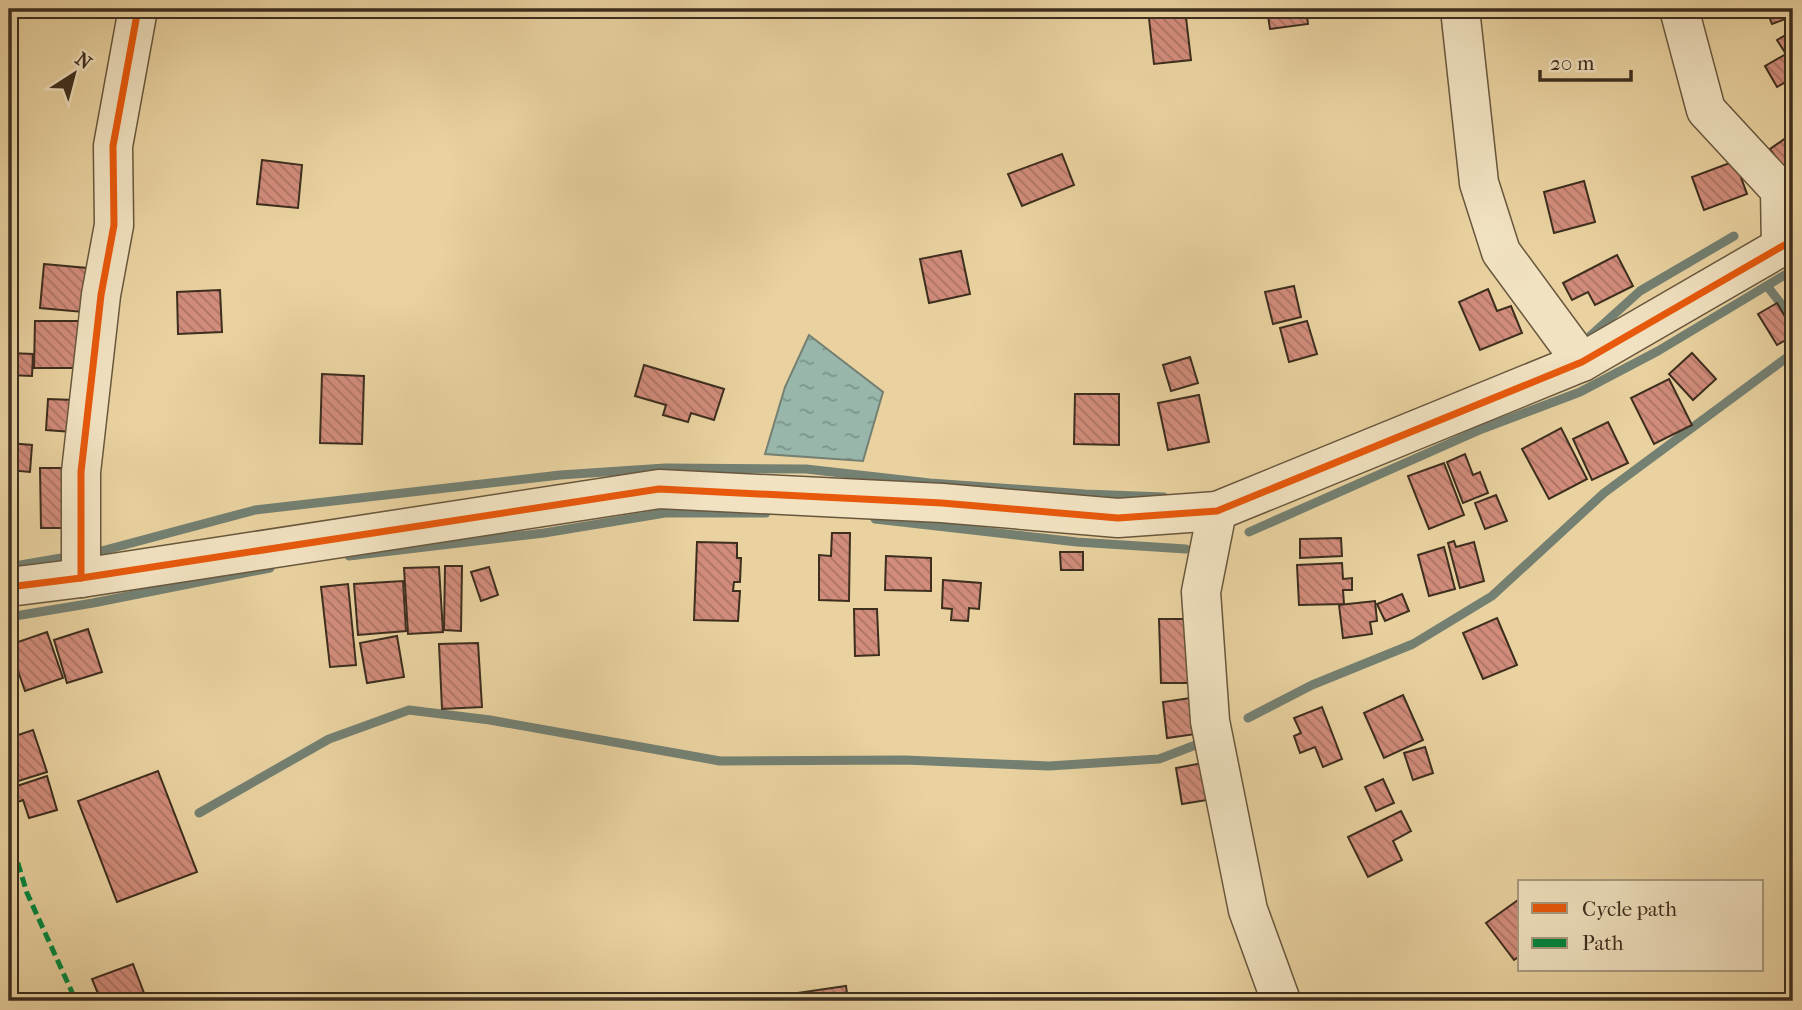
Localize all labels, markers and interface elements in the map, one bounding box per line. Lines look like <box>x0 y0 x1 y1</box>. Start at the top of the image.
north arrow <box>38 38 108 108</box>
scale bar <box>1540 38 1630 82</box>
text: N <box>71 48 96 75</box>
text: 20 m <box>1550 51 1595 75</box>
legend <box>1518 880 1764 972</box>
text: Cycle path <box>1582 897 1677 921</box>
text: Path <box>1582 931 1624 955</box>

